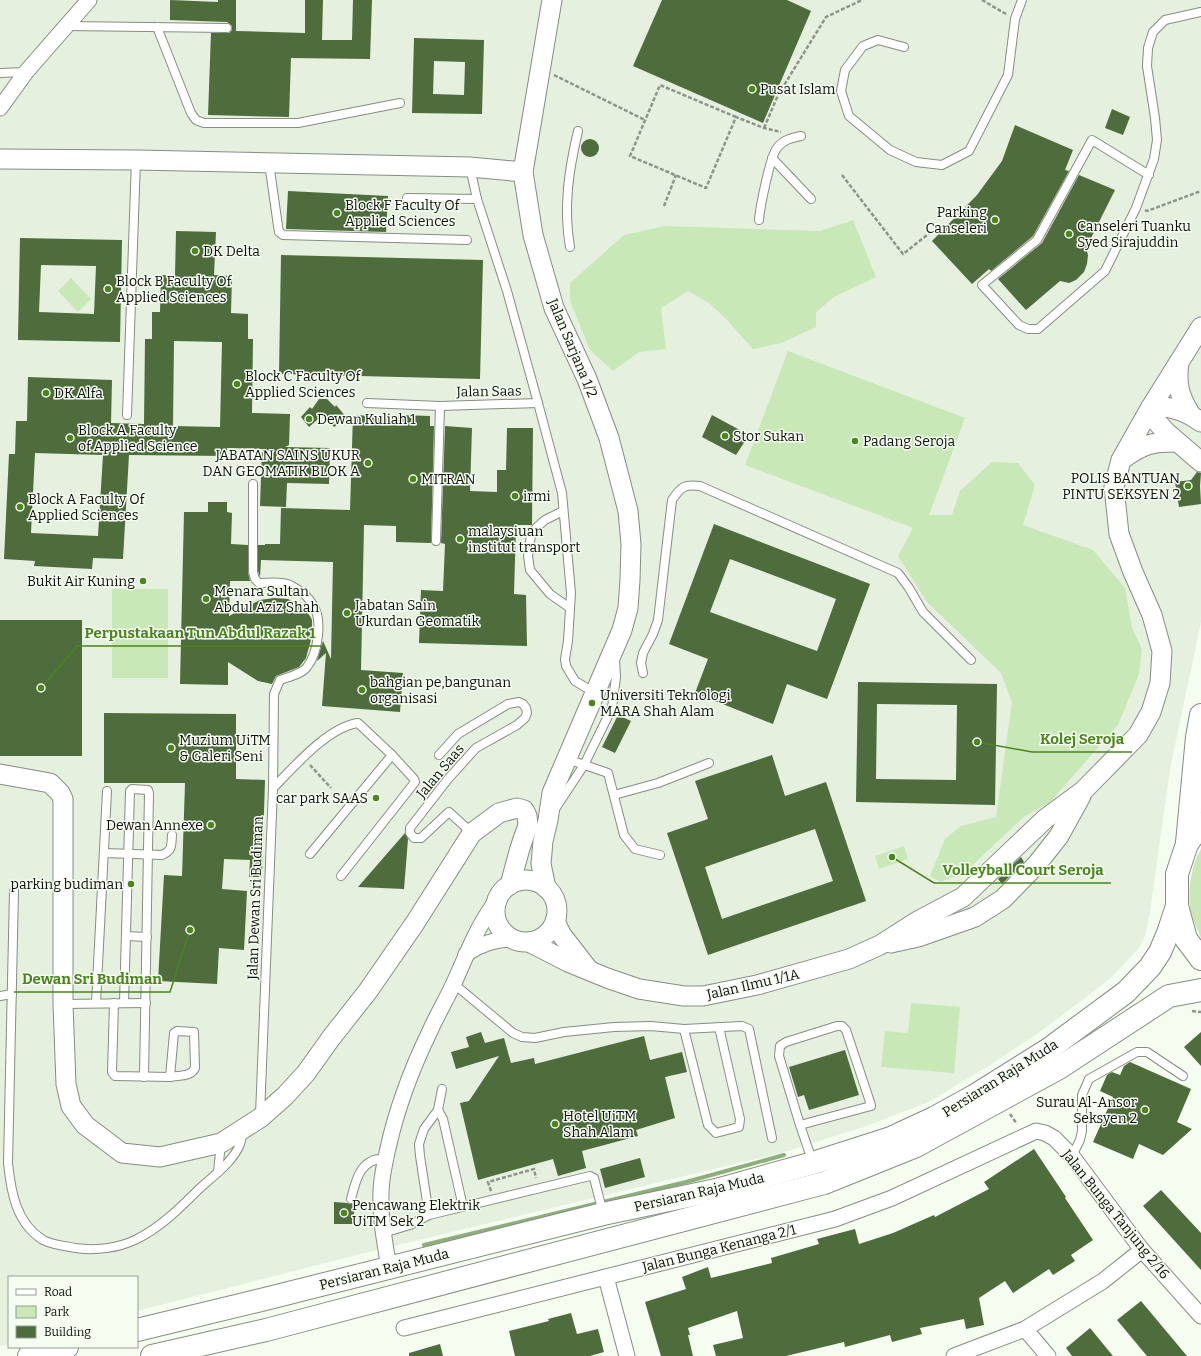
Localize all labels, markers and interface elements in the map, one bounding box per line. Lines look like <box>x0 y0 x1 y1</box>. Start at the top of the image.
place label: Pusat Islam <box>760 81 836 98</box>
marker: Pusat Islam <box>747 84 757 94</box>
place label: Block F Faculty Of Applied Sciences <box>345 197 460 230</box>
place label: Parking Canseleri <box>926 204 987 237</box>
marker: Block F Faculty Of Applied Sciences <box>332 208 342 218</box>
marker: Parking Canseleri <box>990 215 1000 225</box>
place label: Canseleri Tuanku Syed Sirajuddin <box>1077 218 1191 251</box>
marker: Canseleri Tuanku Syed Sirajuddin <box>1064 229 1074 239</box>
place label: DK Delta <box>203 243 260 260</box>
marker: DK Delta <box>190 246 200 256</box>
place label: Block B Faculty Of Applied Sciences <box>116 273 233 306</box>
marker: Block B Faculty Of Applied Sciences <box>103 284 113 294</box>
street label: Jalan Sarjana 1/2 <box>544 295 601 400</box>
place label: Block C Faculty Of Applied Sciences <box>245 368 362 401</box>
marker: Block C Faculty Of Applied Sciences <box>232 379 242 389</box>
street label: Jalan Saas <box>455 382 522 401</box>
place label: DK Alfa <box>54 385 103 402</box>
marker: DK Alfa <box>41 388 51 398</box>
place label: Dewan Kuliah 1 <box>317 411 416 428</box>
marker: Dewan Kuliah 1 <box>304 414 314 424</box>
place label: Block A Faculty of Applied Science <box>78 422 198 455</box>
place label: Stor Sukan <box>733 428 804 445</box>
marker: Stor Sukan <box>720 431 730 441</box>
marker: Block A Faculty of Applied Science <box>65 433 75 443</box>
place label: Padang Seroja <box>863 433 955 450</box>
marker: Padang Seroja <box>850 436 860 446</box>
place label: JABATAN SAINS UKUR DAN GEOMATIK BLOK A <box>203 447 360 480</box>
marker: JABATAN SAINS UKUR DAN GEOMATIK BLOK A <box>363 458 373 468</box>
place label: POLIS BANTUAN PINTU SEKSYEN 2 <box>1062 470 1180 503</box>
place label: MITRAN <box>421 471 476 488</box>
marker: MITRAN <box>408 474 418 484</box>
marker: POLIS BANTUAN PINTU SEKSYEN 2 <box>1183 481 1193 491</box>
place label: irmi <box>523 488 551 505</box>
place label: Block A Faculty Of Applied Sciences <box>28 491 145 524</box>
marker: irmi <box>510 491 520 501</box>
marker: Block A Faculty Of Applied Sciences <box>15 502 25 512</box>
place label: malaysiuan institut transport <box>468 523 580 556</box>
marker: malaysiuan institut transport <box>455 534 465 544</box>
place label: Bukit Air Kuning <box>27 573 135 590</box>
marker: Bukit Air Kuning <box>138 576 148 586</box>
place label: Menara Sultan Abdul Aziz Shah <box>214 583 319 616</box>
marker: Menara Sultan Abdul Aziz Shah <box>201 594 211 604</box>
place label: Jabatan Sain Ukurdan Geomatik <box>354 597 480 630</box>
marker: Jabatan Sain Ukurdan Geomatik <box>342 608 352 618</box>
callout: Perpustakaan Tun Abdul Razak 1 <box>77 619 324 646</box>
text: Perpustakaan Tun Abdul Razak 1 <box>85 624 316 642</box>
place label: bahgian pe,bangunan organisasi <box>370 674 511 707</box>
marker: bahgian pe,bangunan organisasi <box>357 685 367 695</box>
place label: Universiti Teknologi MARA Shah Alam <box>600 687 731 720</box>
marker: Universiti Teknologi MARA Shah Alam <box>587 698 597 708</box>
callout: Kolej Seroja <box>1032 725 1132 752</box>
text: Kolej Seroja <box>1040 730 1125 748</box>
place label: Muzium UiTM & Galeri Seni <box>179 732 271 765</box>
street label: Jalan Saas <box>412 741 468 803</box>
marker: Muzium UiTM & Galeri Seni <box>166 743 176 753</box>
place label: car park SAAS <box>276 790 368 807</box>
marker: car park SAAS <box>371 793 381 803</box>
street label: Jalan Dewan Sri Budiman <box>244 816 267 981</box>
place label: Dewan Annexe <box>106 817 203 834</box>
marker: Dewan Annexe <box>206 820 216 830</box>
callout: Volleyball Court Seroja <box>934 856 1111 883</box>
text: Volleyball Court Seroja <box>942 861 1104 879</box>
place label: parking budiman <box>11 876 123 893</box>
marker: parking budiman <box>126 879 136 889</box>
callout: Dewan Sri Budiman <box>14 965 170 992</box>
street label: Jalan Ilmu 1/1A <box>704 966 801 1004</box>
text: Dewan Sri Budiman <box>22 970 162 988</box>
street label: Persiaran Raja Muda <box>939 1036 1061 1121</box>
place label: Surau Al-Ansor Seksyen 2 <box>1036 1094 1137 1127</box>
marker: Surau Al-Ansor Seksyen 2 <box>1140 1105 1150 1115</box>
place label: Hotel UiTM Shah Alam <box>563 1108 636 1141</box>
marker: Hotel UiTM Shah Alam <box>550 1119 560 1129</box>
street label: Jalan Bunga Tanjung 2/16 <box>1058 1145 1173 1282</box>
street label: Persiaran Raja Muda <box>632 1169 766 1216</box>
place label: Pencawang Elektrik UiTM Sek 2 <box>352 1197 480 1230</box>
marker: Pencawang Elektrik UiTM Sek 2 <box>339 1208 349 1218</box>
street label: Jalan Bunga Kenanga 2/1 <box>640 1221 798 1276</box>
street label: Persiaran Raja Muda <box>318 1245 451 1294</box>
legend <box>8 1276 138 1348</box>
text: Road <box>44 1285 72 1299</box>
text: Park <box>44 1305 70 1319</box>
text: Building <box>44 1325 91 1339</box>

